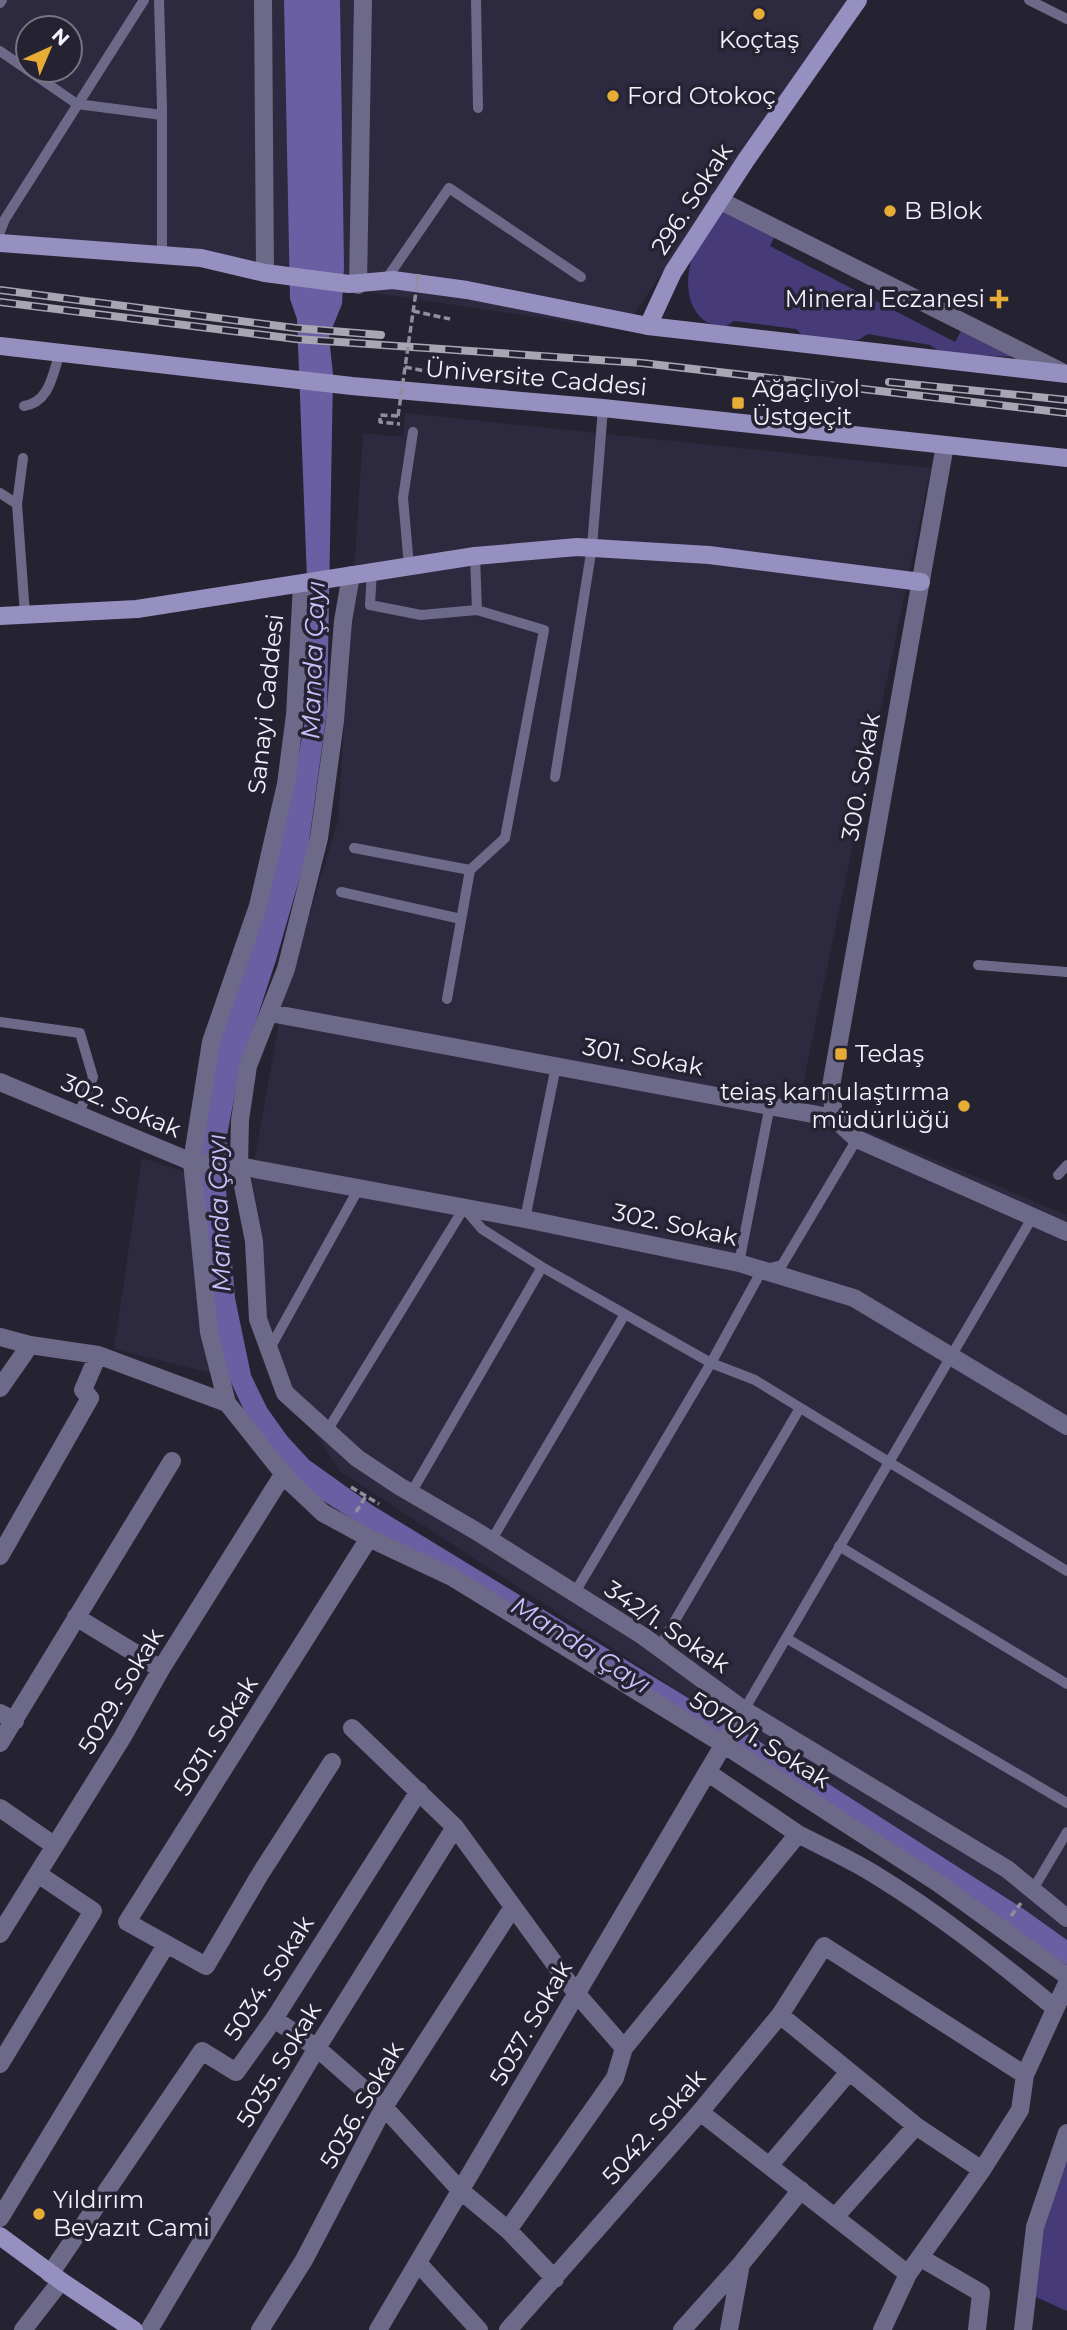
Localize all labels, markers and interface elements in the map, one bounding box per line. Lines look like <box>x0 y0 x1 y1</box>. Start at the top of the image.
marker: Koçtaş <box>751 6 767 22</box>
north arrow <box>14 14 84 84</box>
text: N <box>47 24 74 51</box>
place label: Koçtaş <box>719 25 799 54</box>
place label: Ford Otokoç <box>627 81 776 110</box>
marker: Ford Otokoç <box>605 88 621 104</box>
street label: 296. Sokak <box>645 137 739 260</box>
place label: B Blok <box>904 196 983 225</box>
marker: B Blok <box>882 203 898 219</box>
place label: Mineral Eczanesi <box>785 284 985 313</box>
marker: Mineral Eczanesi <box>991 291 1007 307</box>
street label: Üniversite Caddesi <box>424 353 648 402</box>
place label: Ağaçlıyol Üstgeçit <box>752 374 860 431</box>
marker: Ağaçlıyol Üstgeçit <box>730 395 746 411</box>
water label: Manda Çayı <box>294 580 332 740</box>
street label: Sanayi Caddesi <box>242 613 289 795</box>
street label: 300. Sokak <box>835 710 886 843</box>
street label: 301. Sokak <box>581 1032 706 1081</box>
place label: Tedaş <box>855 1039 924 1068</box>
marker: Tedaş <box>833 1046 849 1062</box>
street label: 302. Sokak <box>57 1067 186 1144</box>
place label: teiaş kamulaştırma müdürlüğü <box>720 1077 950 1134</box>
marker: teiaş kamulaştırma müdürlüğü <box>956 1098 972 1114</box>
water label: Manda Çayı <box>200 1133 238 1293</box>
street label: 302. Sokak <box>610 1197 741 1252</box>
street label: 342/1. Sokak <box>599 1574 736 1679</box>
water label: Manda Çayı <box>505 1589 657 1701</box>
street label: 5029. Sokak <box>72 1622 170 1759</box>
street label: 5031. Sokak <box>167 1670 264 1801</box>
street label: 5070/1. Sokak <box>685 1685 836 1794</box>
street label: 5034. Sokak <box>217 1909 320 2046</box>
street label: 5037. Sokak <box>483 1955 578 2090</box>
street label: 5035. Sokak <box>230 1997 327 2132</box>
street label: 5036. Sokak <box>314 2036 410 2173</box>
street label: 5042. Sokak <box>596 2063 712 2190</box>
place label: Yıldırım Beyazıt Cami <box>53 2185 210 2242</box>
marker: Yıldırım Beyazıt Cami <box>31 2206 47 2222</box>

